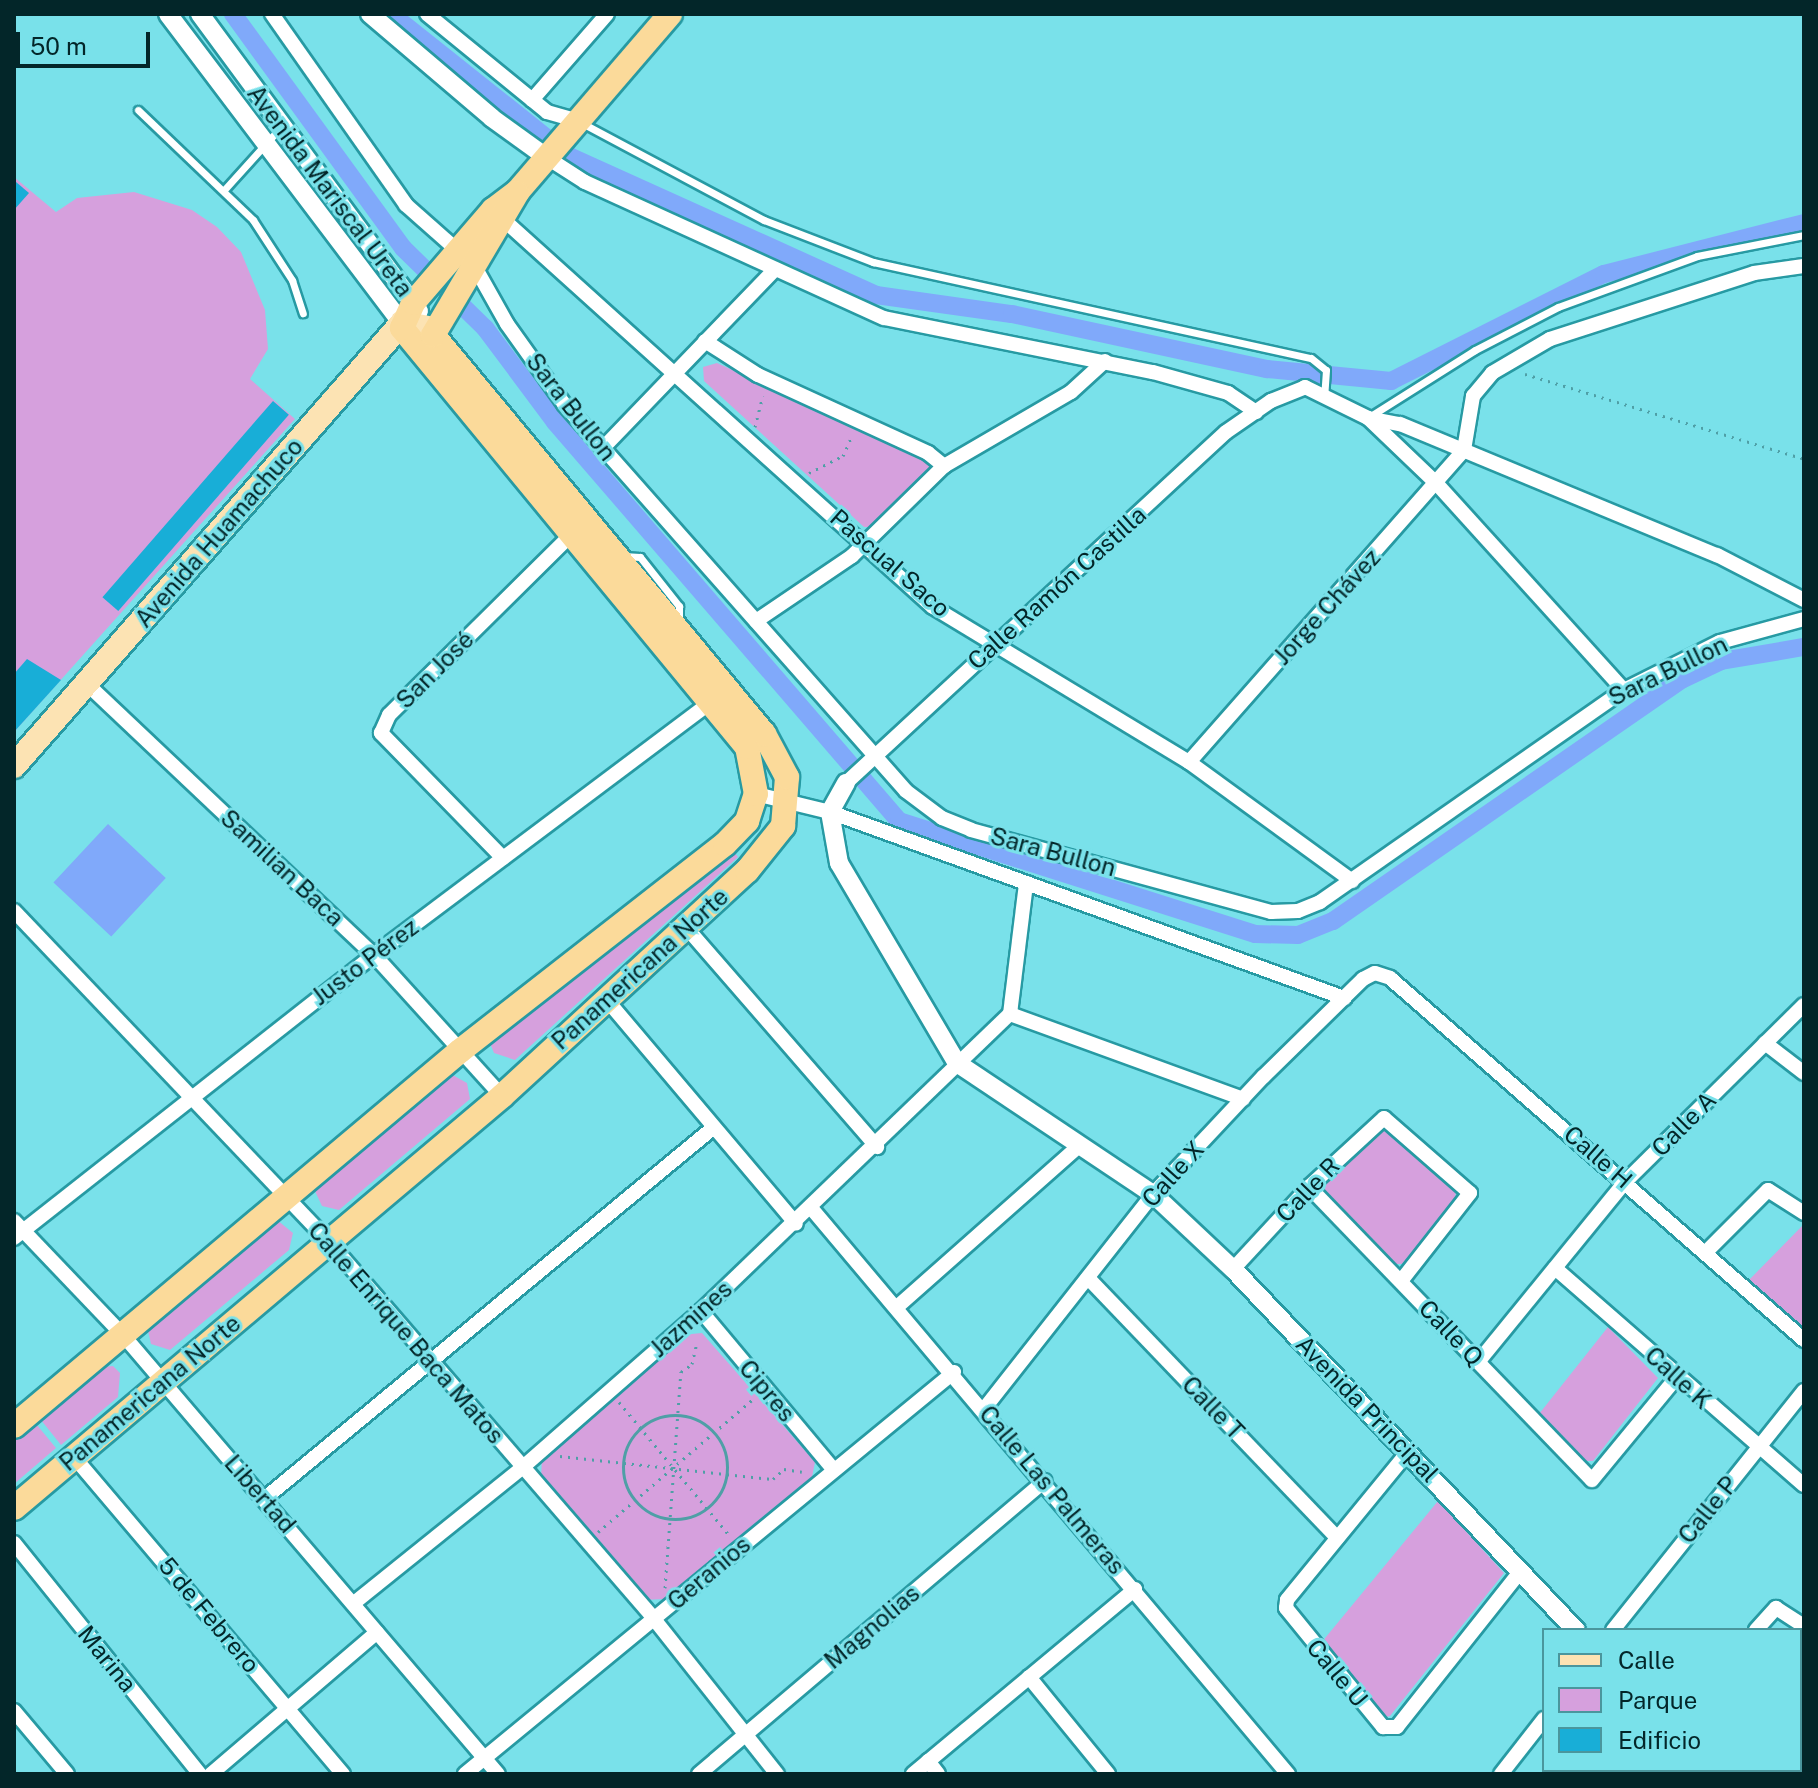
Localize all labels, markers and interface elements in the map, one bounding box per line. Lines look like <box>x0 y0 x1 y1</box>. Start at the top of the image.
scale bar <box>20 16 154 66</box>
text: 50 m <box>30 32 87 60</box>
street label: Avenida Mariscal Ureta <box>241 80 419 302</box>
street label: Sara Bullon <box>520 348 622 466</box>
street label: Avenida Huamachuco <box>129 433 309 633</box>
street label: Calle Ramón Castilla <box>962 500 1152 676</box>
street label: Pascual Saco <box>824 503 956 623</box>
street label: Jorge Chávez <box>1268 543 1386 671</box>
street label: San José <box>390 625 480 715</box>
street label: Sara Bullon <box>1604 630 1732 712</box>
street label: Samilian Baca <box>215 804 349 932</box>
street label: Sara Bullon <box>987 821 1119 883</box>
street label: Panamericana Norte <box>546 882 734 1056</box>
street label: Justo Pérez <box>306 913 424 1011</box>
street label: Calle A <box>1646 1086 1722 1162</box>
street label: Calle H <box>1558 1120 1638 1194</box>
street label: Calle X <box>1136 1135 1210 1213</box>
street label: Calle R <box>1270 1152 1346 1228</box>
street label: Calle Enrique Baca Matos <box>302 1216 510 1450</box>
street label: Jazmines <box>644 1275 738 1363</box>
street label: Calle Q <box>1413 1294 1489 1372</box>
street label: Panamericana Norte <box>54 1309 246 1477</box>
street label: Avenida Principal <box>1290 1330 1444 1488</box>
street label: Calle K <box>1639 1341 1717 1415</box>
street label: Cipres <box>733 1354 801 1428</box>
street label: Calle T <box>1176 1370 1250 1446</box>
street label: Calle Las Palmeras <box>973 1400 1131 1580</box>
street label: Libertad <box>218 1449 302 1539</box>
street label: Calle P <box>1672 1471 1744 1549</box>
street label: Geranios <box>662 1530 756 1616</box>
street label: 5 de Febrero <box>152 1551 266 1679</box>
street label: Magnolias <box>819 1579 925 1675</box>
street label: Marina <box>72 1620 142 1698</box>
legend <box>1542 1628 1802 1772</box>
street label: Calle U <box>1300 1633 1374 1713</box>
text: Calle <box>1618 1646 1675 1674</box>
text: Parque <box>1618 1686 1697 1714</box>
text: Edificio <box>1618 1726 1701 1754</box>

